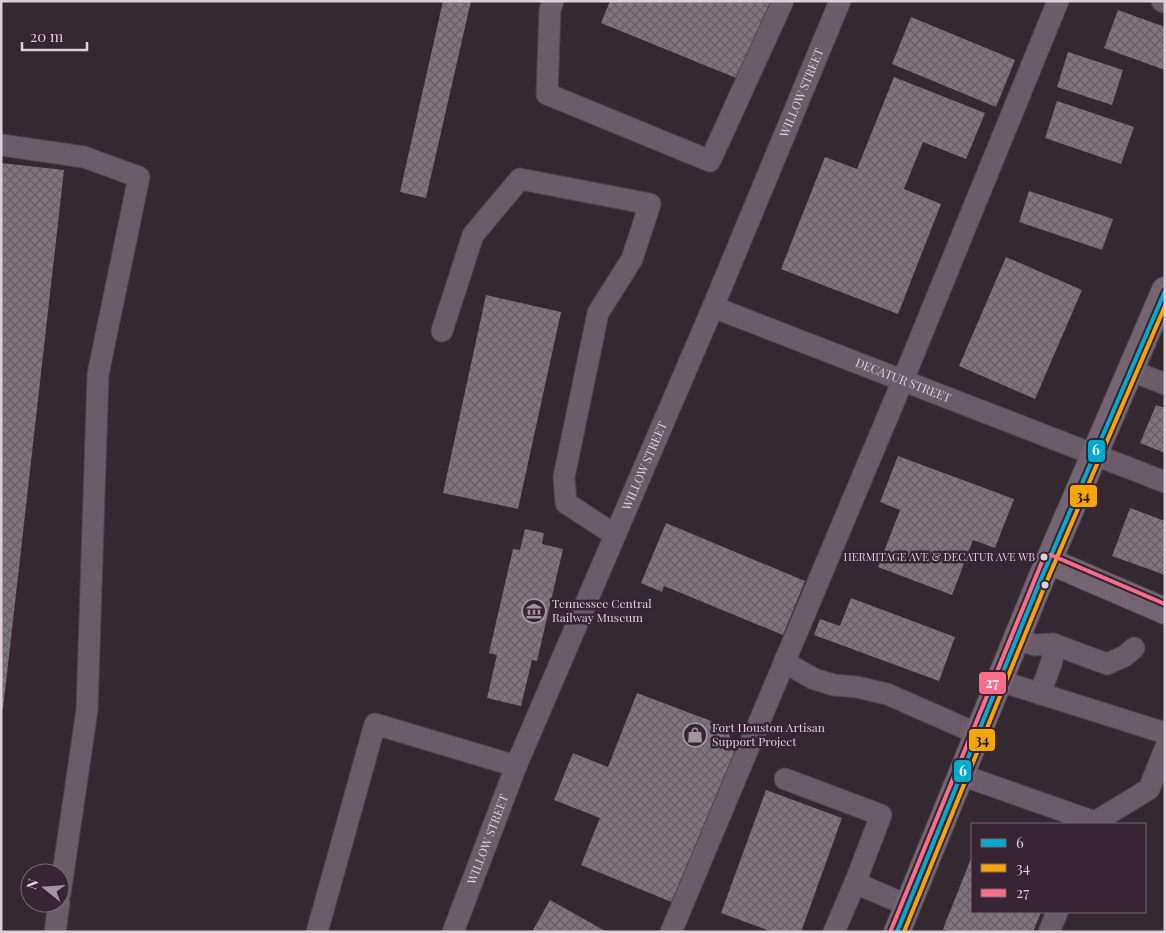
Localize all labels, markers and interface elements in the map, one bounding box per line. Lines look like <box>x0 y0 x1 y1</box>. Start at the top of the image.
scale bar <box>22 20 88 52</box>
text: 20 m <box>30 26 64 46</box>
street label: WILLOW STREET <box>775 45 827 140</box>
street label: DECATUR STREET <box>854 354 954 406</box>
street label: WILLOW STREET <box>617 418 670 513</box>
line badge: 6 <box>1087 439 1106 463</box>
text: 6 <box>1092 440 1100 459</box>
line badge: 34 <box>1069 484 1098 508</box>
text: 34 <box>1076 486 1090 505</box>
place label: HERMITAGE AVE & DECATUR AVE WB <box>844 549 1035 564</box>
marker: HERMITAGE AVE & DECATUR AVE WB <box>1039 552 1049 562</box>
unlabelled marker <box>1040 580 1050 590</box>
place label: Tennessee Central Railway Museum <box>552 595 652 625</box>
museum icon: Tennessee Central Railway Museum <box>521 598 547 624</box>
line badge: 27 <box>978 671 1007 695</box>
text: 27 <box>985 673 999 692</box>
place label: Fort Houston Artisan Support Project <box>712 719 825 749</box>
shop icon: Fort Houston Artisan Support Project <box>682 722 708 748</box>
line badge: 34 <box>968 728 996 752</box>
text: 34 <box>975 730 989 749</box>
line badge: 6 <box>953 759 972 783</box>
text: 6 <box>959 761 967 780</box>
street label: WILLOW STREET <box>462 791 512 887</box>
legend <box>971 823 1146 913</box>
text: 6 <box>1016 832 1024 852</box>
text: 34 <box>1016 857 1030 877</box>
north arrow <box>20 863 70 913</box>
text: N <box>22 876 43 892</box>
text: 27 <box>1016 882 1029 902</box>

